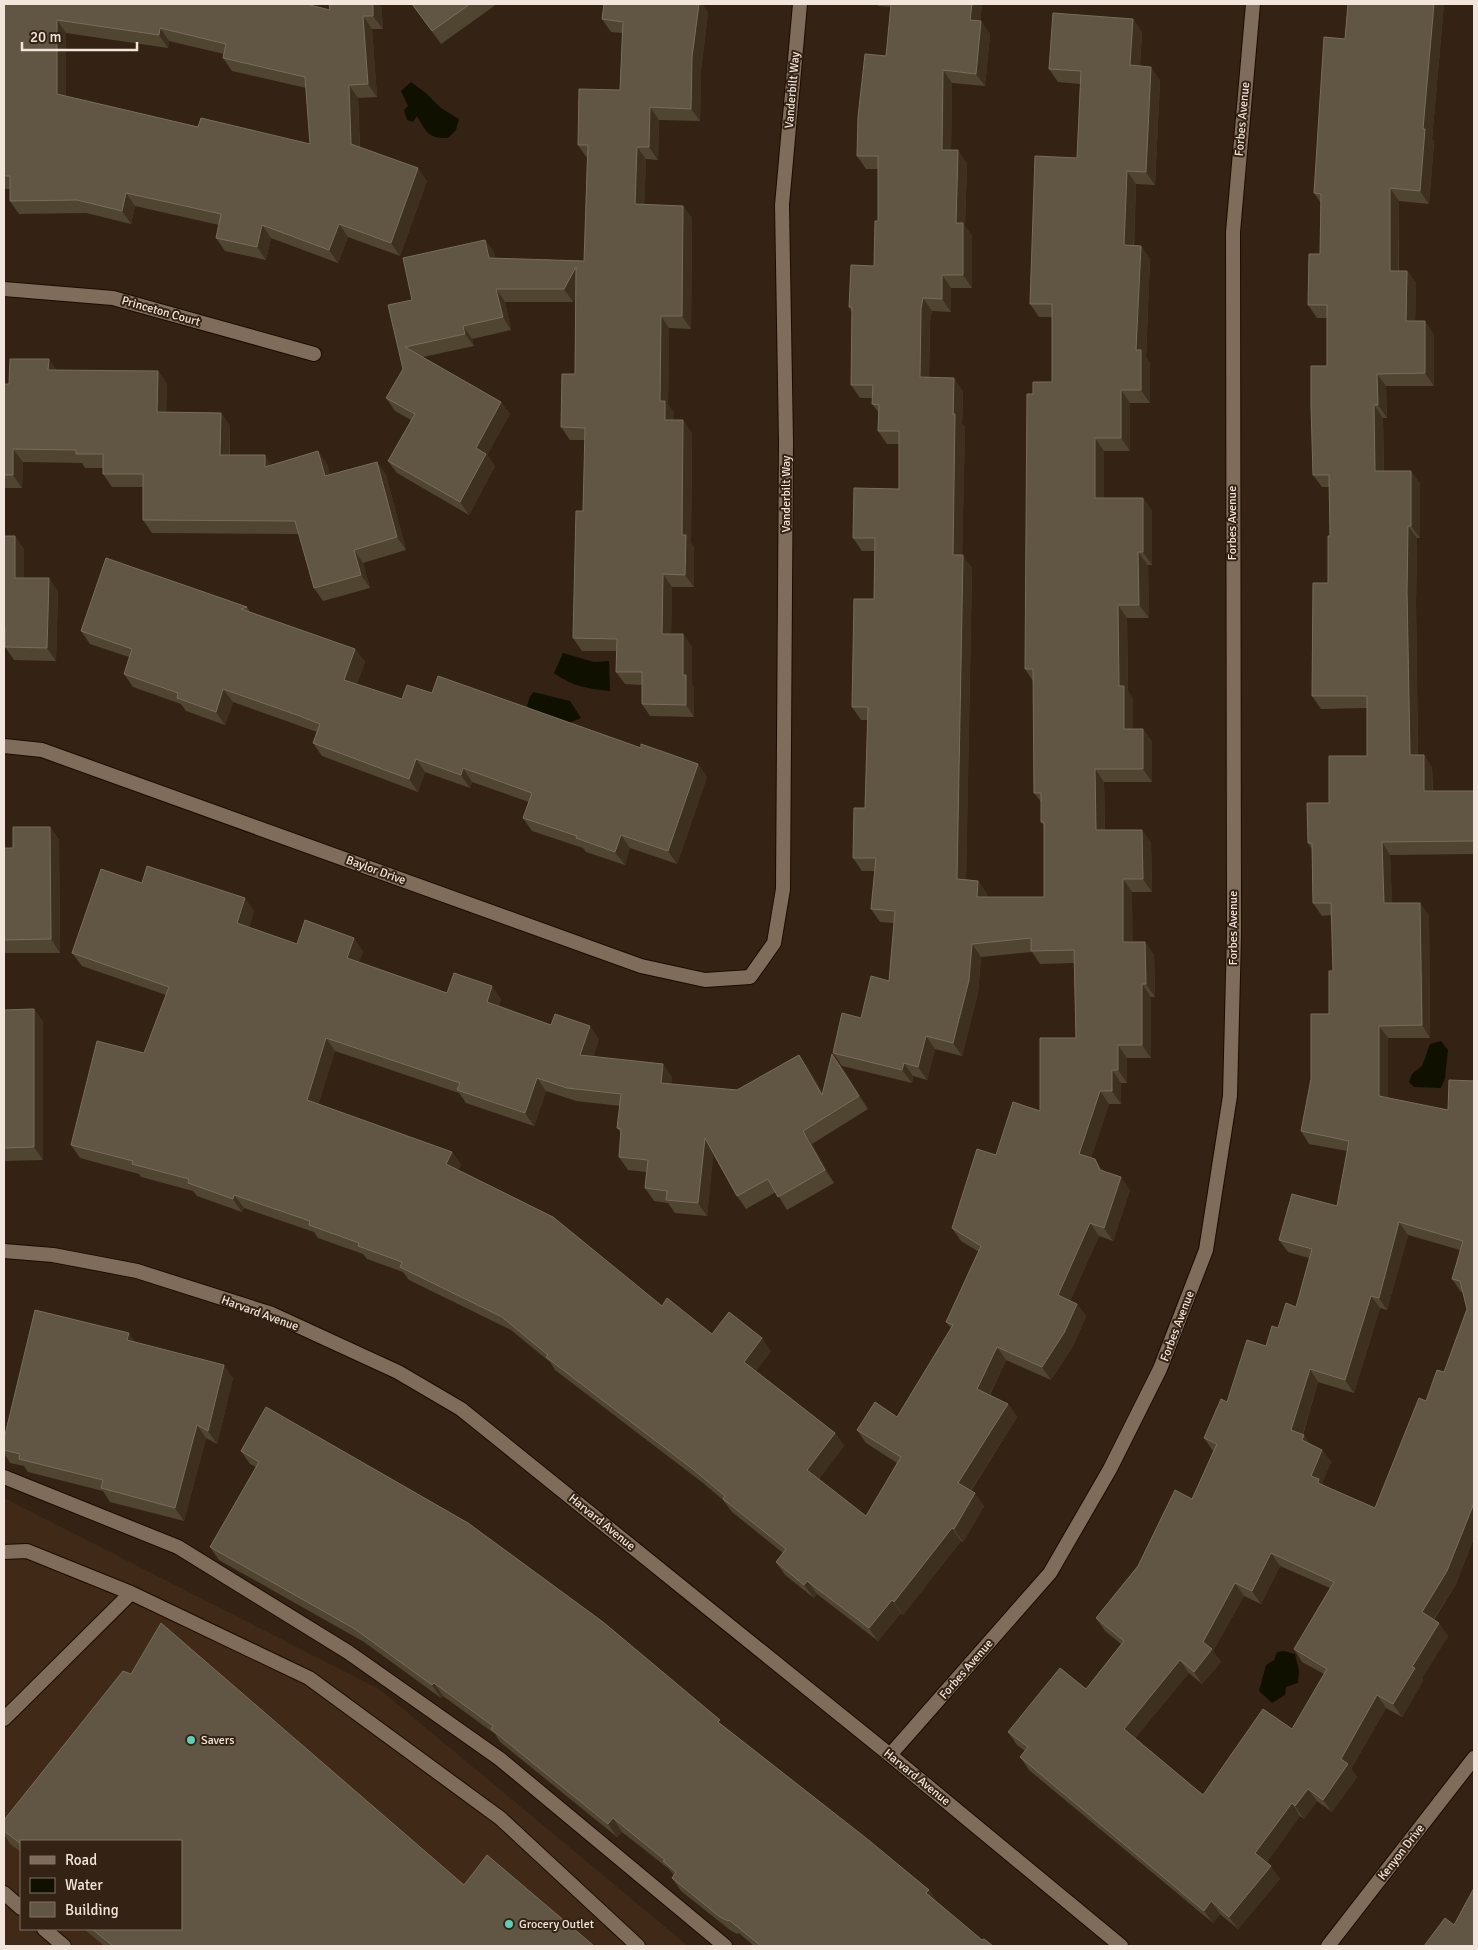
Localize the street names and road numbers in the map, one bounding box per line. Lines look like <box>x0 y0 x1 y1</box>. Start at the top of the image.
street label: Vanderbilt Way <box>782 51 803 129</box>
street label: Forbes Avenue <box>1232 81 1253 157</box>
street label: Princeton Court <box>120 293 202 330</box>
street label: Vanderbilt Way <box>779 455 794 532</box>
street label: Forbes Avenue <box>1225 486 1240 560</box>
street label: Baylor Drive <box>344 853 408 888</box>
street label: Forbes Avenue <box>1226 891 1241 965</box>
street label: Forbes Avenue <box>1157 1289 1198 1364</box>
street label: Harvard Avenue <box>219 1293 301 1334</box>
street label: Harvard Avenue <box>565 1491 638 1554</box>
street label: Forbes Avenue <box>936 1636 996 1702</box>
street label: Harvard Avenue <box>880 1746 953 1809</box>
street label: Kenyon Drive <box>1375 1821 1428 1883</box>

